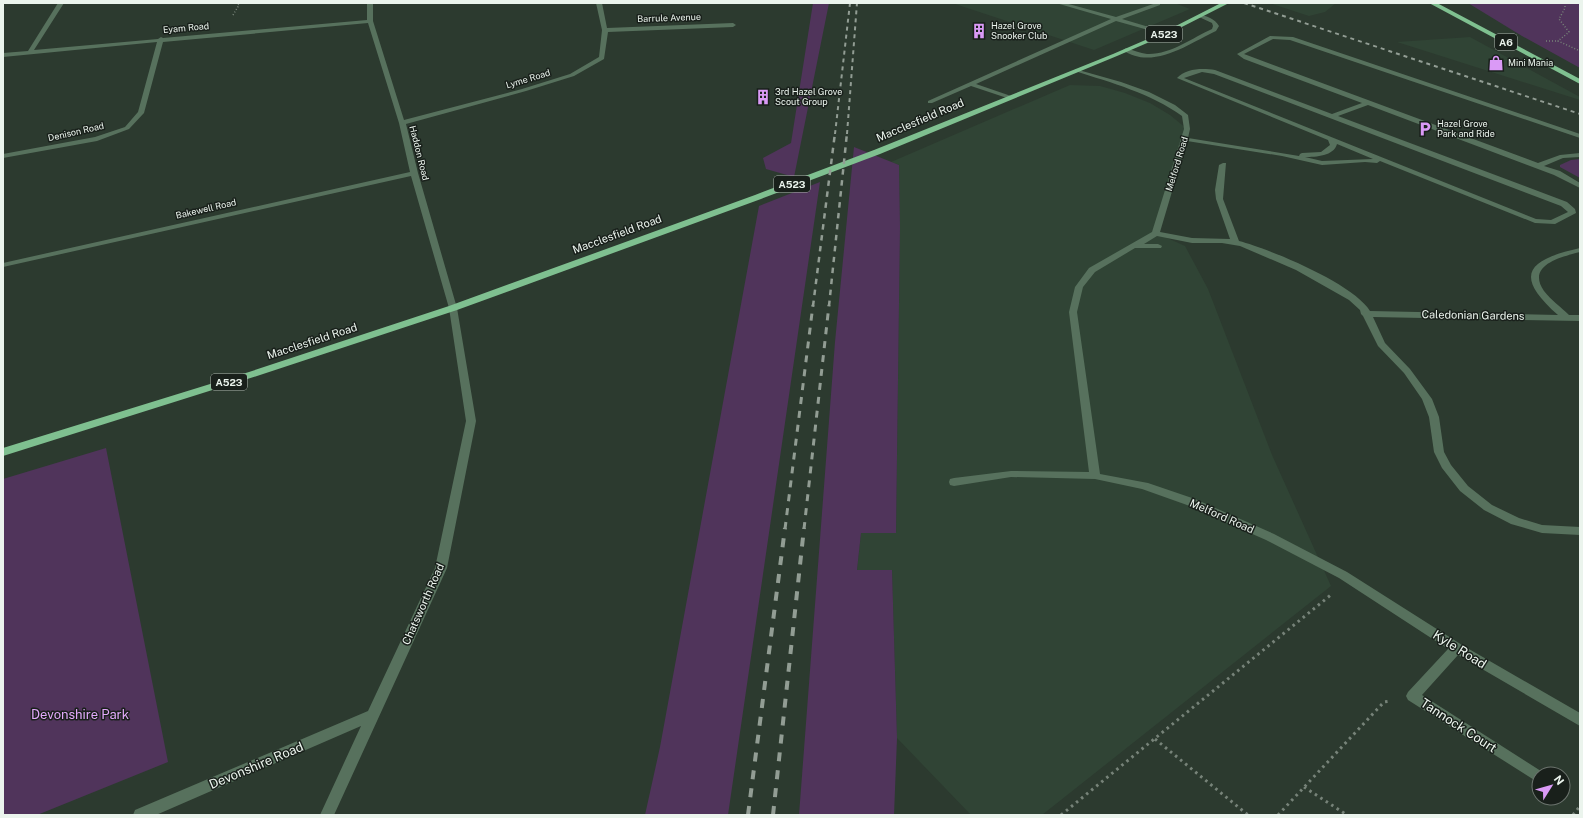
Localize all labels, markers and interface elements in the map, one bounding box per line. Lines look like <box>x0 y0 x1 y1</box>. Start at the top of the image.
street label: Barrule Avenue <box>637 11 701 24</box>
street label: Eyam Road <box>162 20 210 35</box>
place label: Hazel Grove Snooker Club <box>991 20 1047 41</box>
building icon: Hazel Grove Snooker Club <box>970 22 988 40</box>
road number: A523 <box>1146 26 1182 42</box>
road number: A6 <box>1495 34 1517 50</box>
shop icon: Mini Mania <box>1487 54 1505 72</box>
place label: Mini Mania <box>1508 57 1553 68</box>
street label: Lyme Road <box>504 67 551 91</box>
place label: 3rd Hazel Grove Scout Group <box>775 86 842 107</box>
building icon: 3rd Hazel Grove Scout Group <box>754 88 772 106</box>
street label: Macclesfield Road <box>874 96 966 144</box>
place label: Hazel Grove Park and Ride <box>1437 118 1495 139</box>
street label: Denison Road <box>47 120 105 143</box>
parking icon: Hazel Grove Park and Ride <box>1416 120 1434 138</box>
street label: Haddon Road <box>407 124 432 182</box>
street label: Melford Road <box>1163 135 1190 192</box>
road number: A523 <box>774 176 810 192</box>
street label: Bakewell Road <box>175 196 237 221</box>
street label: Macclesfield Road <box>571 212 663 256</box>
street label: Caledonian Gardens <box>1421 308 1525 322</box>
street label: Macclesfield Road <box>265 321 359 361</box>
road number: A523 <box>211 374 247 390</box>
street label: Melford Road <box>1188 496 1256 536</box>
street label: Chatsworth Road <box>400 561 446 647</box>
street label: Kyle Road <box>1430 627 1489 672</box>
street label: Tannock Court <box>1418 695 1500 756</box>
park label: Devonshire Park <box>31 707 129 722</box>
street label: Devonshire Road <box>207 739 306 792</box>
north arrow <box>1531 766 1571 806</box>
text: N <box>1552 773 1566 787</box>

